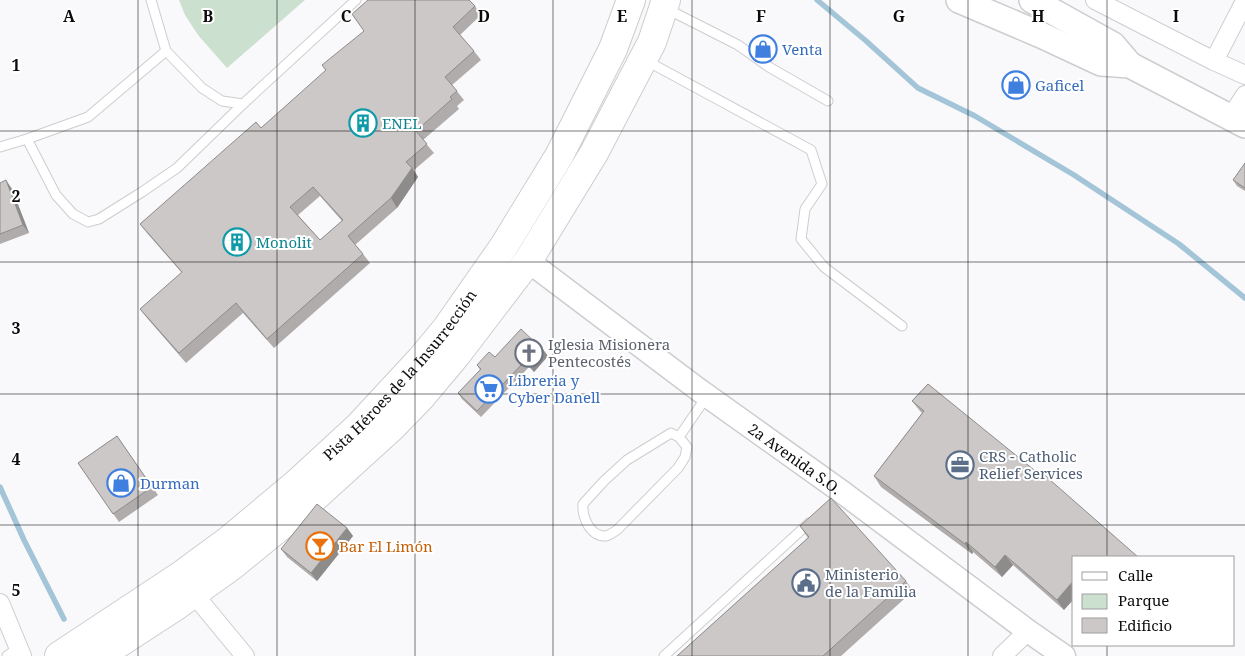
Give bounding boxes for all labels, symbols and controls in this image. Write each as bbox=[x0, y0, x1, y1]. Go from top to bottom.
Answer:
text: A bbox=[63, 5, 76, 27]
text: B bbox=[203, 5, 214, 27]
text: C bbox=[341, 5, 352, 27]
text: D bbox=[478, 5, 490, 27]
text: E bbox=[617, 5, 627, 27]
text: F bbox=[756, 5, 766, 27]
text: G bbox=[893, 5, 905, 27]
text: H bbox=[1031, 5, 1045, 27]
text: I bbox=[1173, 5, 1179, 27]
shop icon: Venta bbox=[748, 34, 778, 64]
place label: Venta bbox=[782, 39, 823, 59]
text: 1 bbox=[11, 54, 21, 76]
shop icon: Gaficel bbox=[1001, 70, 1031, 100]
place label: Gaficel bbox=[1035, 75, 1085, 95]
building icon: ENEL bbox=[348, 108, 378, 138]
place label: ENEL bbox=[382, 113, 421, 133]
text: 2 bbox=[11, 185, 21, 207]
building icon: Monolit bbox=[222, 227, 252, 257]
place label: Monolit bbox=[256, 232, 312, 252]
street label: Pista Héroes de la Insurrección bbox=[318, 285, 481, 465]
text: 3 bbox=[11, 317, 21, 339]
place label: Iglesia Misionera Pentecostés bbox=[548, 334, 670, 371]
church icon: Iglesia Misionera Pentecostés bbox=[514, 338, 544, 368]
place label: Libreria y Cyber Danell bbox=[508, 370, 601, 407]
supermarket icon: Libreria y Cyber Danell bbox=[474, 374, 504, 404]
street label: 2a Avenida S.O. bbox=[745, 418, 845, 498]
place label: CRS - Catholic Relief Services bbox=[979, 446, 1083, 483]
text: 4 bbox=[11, 448, 21, 470]
office icon: CRS - Catholic Relief Services bbox=[945, 450, 975, 480]
shop icon: Durman bbox=[106, 468, 136, 498]
place label: Durman bbox=[140, 473, 200, 493]
bar icon: Bar El Limón bbox=[305, 531, 335, 561]
place label: Bar El Limón bbox=[339, 536, 433, 556]
legend bbox=[1072, 556, 1235, 646]
place label: Ministerio de la Familia bbox=[825, 564, 917, 601]
text: Calle bbox=[1118, 565, 1153, 585]
public building icon: Ministerio de la Familia bbox=[791, 568, 821, 598]
text: 5 bbox=[11, 579, 21, 601]
text: Parque bbox=[1118, 590, 1169, 610]
text: Edificio bbox=[1118, 615, 1172, 635]

